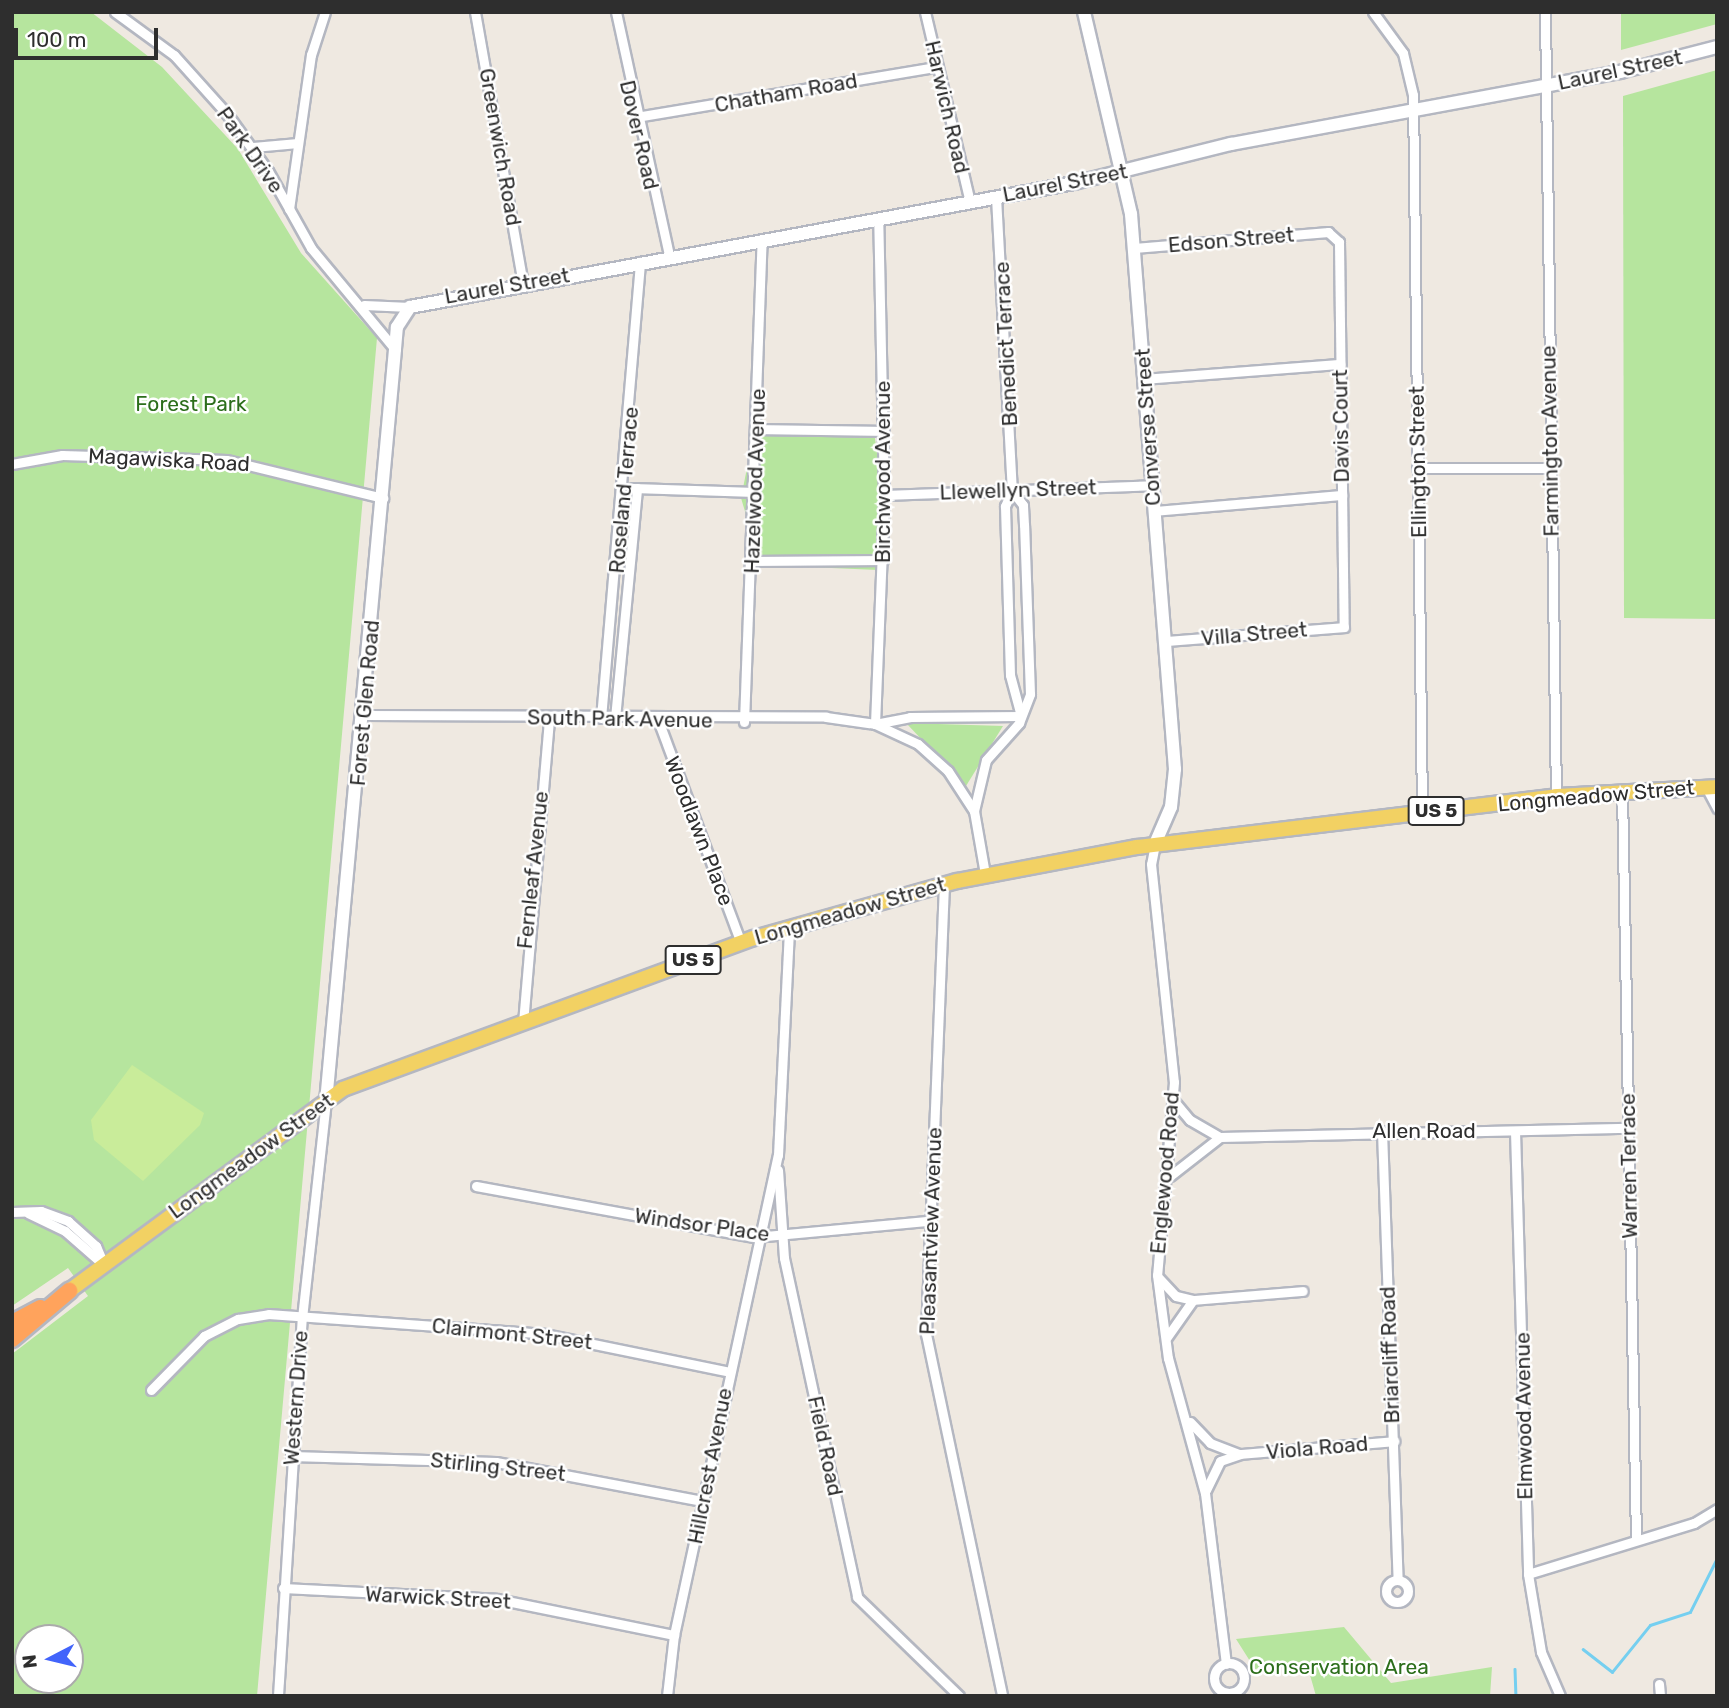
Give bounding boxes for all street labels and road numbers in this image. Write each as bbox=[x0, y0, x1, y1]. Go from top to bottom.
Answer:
street label: Harwich Road bbox=[919, 38, 975, 176]
street label: Laurel Street bbox=[1555, 45, 1685, 95]
street label: Greenwich Road bbox=[474, 66, 526, 228]
street label: Chatham Road bbox=[713, 68, 859, 118]
street label: Dover Road bbox=[614, 78, 664, 192]
street label: Park Drive bbox=[211, 102, 289, 198]
street label: Laurel Street bbox=[1000, 159, 1130, 207]
street label: Edson Street bbox=[1167, 222, 1295, 258]
street label: Benedict Terrace bbox=[989, 261, 1023, 427]
street label: Laurel Street bbox=[442, 263, 572, 309]
street label: Farmington Avenue bbox=[1536, 345, 1564, 537]
street label: Converse Street bbox=[1130, 347, 1166, 507]
street label: Davis Court bbox=[1327, 369, 1355, 483]
street label: Birchwood Avenue bbox=[870, 381, 896, 563]
street label: Ellington Street bbox=[1404, 386, 1432, 538]
street label: Hazelwood Avenue bbox=[739, 388, 771, 574]
street label: Roseland Terrace bbox=[604, 405, 644, 575]
street label: Magawiska Road bbox=[87, 443, 251, 477]
street label: Llewellyn Street bbox=[939, 475, 1097, 505]
street label: Villa Street bbox=[1200, 617, 1308, 651]
street label: Forest Glen Road bbox=[345, 619, 385, 787]
street label: South Park Avenue bbox=[527, 705, 713, 733]
street label: Woodlawn Place bbox=[659, 753, 739, 909]
street label: Longmeadow Street bbox=[1496, 775, 1696, 817]
street label: Fernleaf Avenue bbox=[512, 789, 554, 951]
road number: US 5 bbox=[1406, 796, 1466, 826]
street label: Longmeadow Street bbox=[751, 872, 949, 950]
road number: US 5 bbox=[663, 944, 723, 976]
street label: Longmeadow Street bbox=[164, 1088, 338, 1224]
street label: Englewood Road bbox=[1145, 1091, 1185, 1255]
street label: Warren Terrace bbox=[1615, 1093, 1643, 1239]
street label: Allen Road bbox=[1372, 1118, 1476, 1144]
street label: Pleasantview Avenue bbox=[915, 1126, 947, 1336]
street label: Windsor Place bbox=[633, 1203, 771, 1247]
street label: Briarcliff Road bbox=[1375, 1286, 1405, 1424]
street label: Clairmont Street bbox=[431, 1313, 593, 1355]
street label: Western Drive bbox=[279, 1330, 313, 1466]
street label: Elmwood Avenue bbox=[1510, 1332, 1538, 1500]
street label: Hillcrest Avenue bbox=[682, 1386, 738, 1546]
street label: Field Road bbox=[802, 1394, 848, 1498]
street label: Viola Road bbox=[1265, 1431, 1369, 1465]
street label: Stirling Street bbox=[429, 1447, 567, 1487]
street label: Warwick Street bbox=[364, 1582, 512, 1614]

